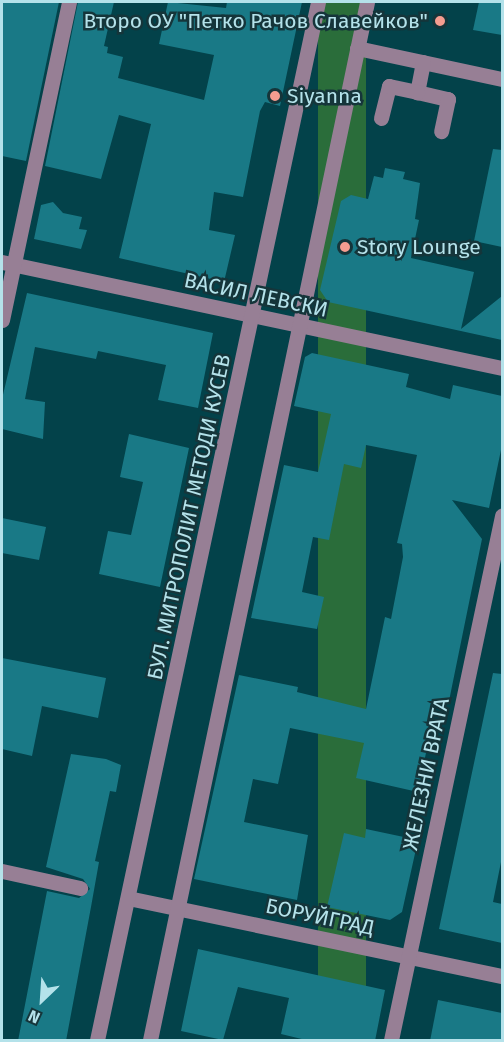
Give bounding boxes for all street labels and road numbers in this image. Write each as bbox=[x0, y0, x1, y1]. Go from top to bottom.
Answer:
street label: ВАСИЛ ЛЕВСКИ bbox=[182, 267, 330, 323]
street label: БУЛ. МИТРОПОЛИТ МЕТОДИ КУСЕВ bbox=[142, 352, 236, 682]
street label: ЖЕЛЕЗНИ ВРАТА bbox=[398, 696, 454, 852]
street label: БОРУЙГРАД bbox=[263, 893, 377, 941]

